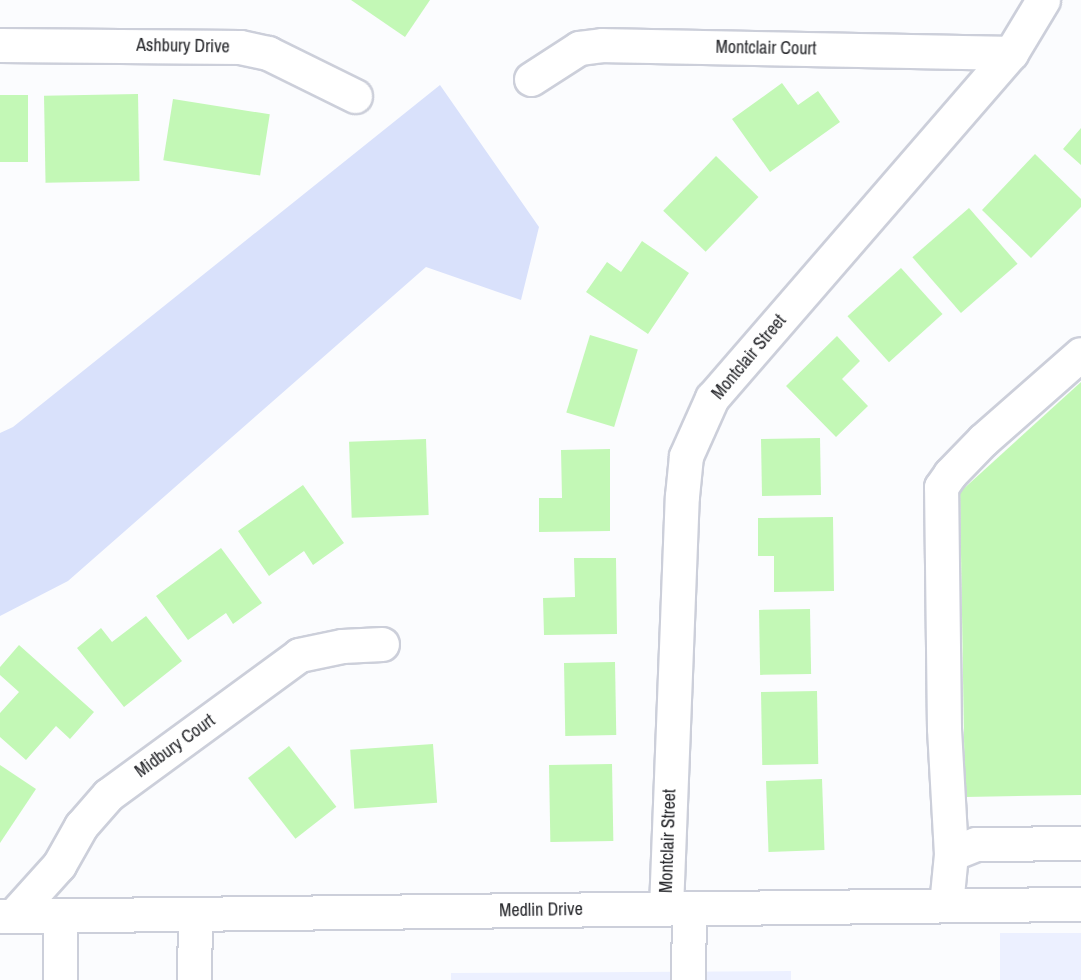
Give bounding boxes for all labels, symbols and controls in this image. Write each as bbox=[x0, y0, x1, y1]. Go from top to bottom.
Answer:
street label: Ashbury Drive bbox=[136, 34, 230, 58]
street label: Montclair Court bbox=[715, 36, 817, 60]
street label: Montclair Street bbox=[707, 310, 791, 404]
street label: Midbury Court bbox=[131, 710, 219, 782]
street label: Montclair Street bbox=[655, 789, 681, 893]
street label: Medlin Drive bbox=[499, 898, 583, 922]

